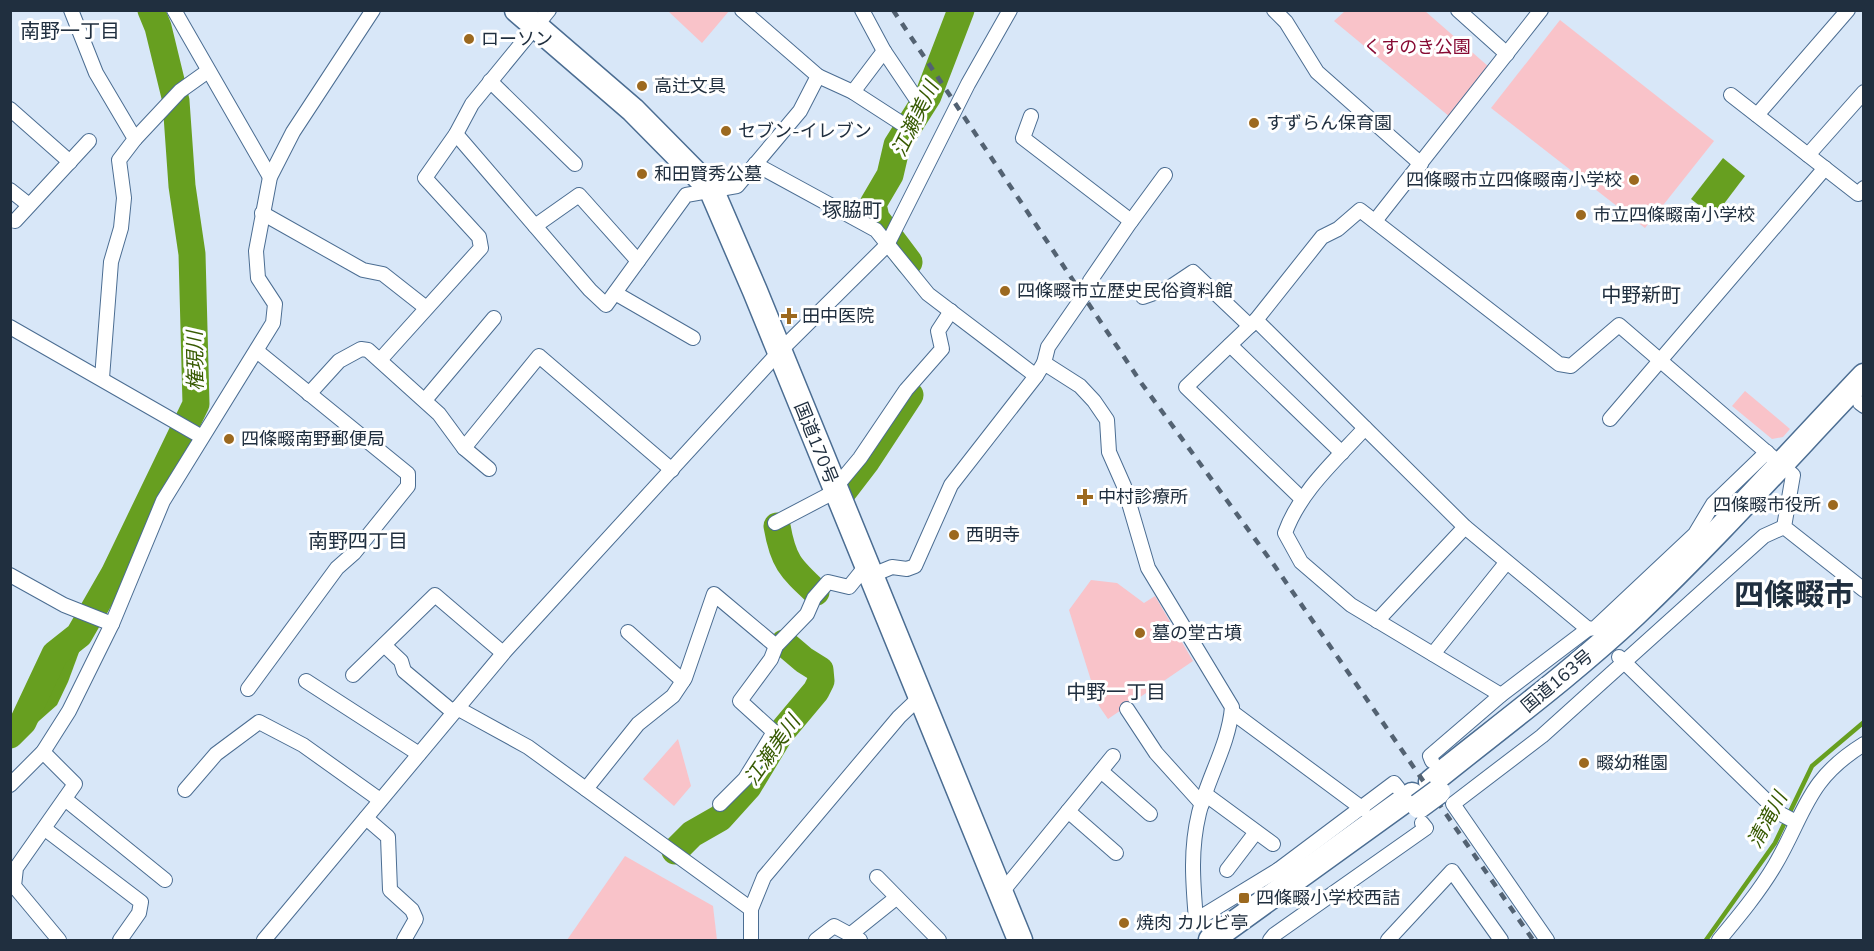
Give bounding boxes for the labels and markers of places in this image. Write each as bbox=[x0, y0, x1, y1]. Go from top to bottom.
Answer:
place label: ローソン bbox=[481, 27, 553, 50]
marker: ローソン bbox=[462, 32, 476, 46]
place label: 高辻文具 bbox=[654, 74, 726, 97]
marker: 高辻文具 bbox=[635, 79, 649, 93]
place label: すずらん保育園 bbox=[1266, 111, 1392, 134]
marker: すずらん保育園 bbox=[1247, 116, 1261, 130]
place label: セブン-イレブン bbox=[738, 119, 872, 142]
marker: セブン-イレブン bbox=[719, 124, 733, 138]
place label: 和田賢秀公墓 bbox=[654, 162, 762, 185]
marker: 和田賢秀公墓 bbox=[635, 167, 649, 181]
place label: 四條畷市立四條畷南小学校 bbox=[1406, 168, 1622, 191]
marker: 四條畷市立四條畷南小学校 bbox=[1627, 173, 1641, 187]
place label: 市立四條畷南小学校 bbox=[1593, 203, 1755, 226]
marker: 市立四條畷南小学校 bbox=[1574, 208, 1588, 222]
place label: 四條畷市立歴史民俗資料館 bbox=[1017, 279, 1233, 302]
marker: 四條畷市立歴史民俗資料館 bbox=[998, 284, 1012, 298]
place label: 田中医院 bbox=[802, 304, 874, 327]
marker: 田中医院 bbox=[780, 307, 798, 325]
place label: 四條畷南野郵便局 bbox=[241, 427, 385, 450]
marker: 四條畷南野郵便局 bbox=[222, 432, 236, 446]
place label: 中村診療所 bbox=[1098, 485, 1188, 508]
marker: 中村診療所 bbox=[1076, 488, 1094, 506]
place label: 四條畷市役所 bbox=[1713, 493, 1821, 516]
marker: 四條畷市役所 bbox=[1826, 498, 1840, 512]
place label: 西明寺 bbox=[966, 523, 1020, 546]
marker: 西明寺 bbox=[947, 528, 961, 542]
place label: 墓の堂古墳 bbox=[1152, 621, 1242, 644]
marker: 墓の堂古墳 bbox=[1133, 626, 1147, 640]
place label: 畷幼稚園 bbox=[1596, 751, 1668, 774]
marker: 畷幼稚園 bbox=[1577, 756, 1591, 770]
place label: 四條畷小学校西詰 bbox=[1256, 886, 1400, 909]
marker: 四條畷小学校西詰 bbox=[1237, 891, 1251, 905]
place label: 焼肉 カルビ亭 bbox=[1136, 911, 1249, 934]
marker: 焼肉 カルビ亭 bbox=[1117, 916, 1131, 930]

